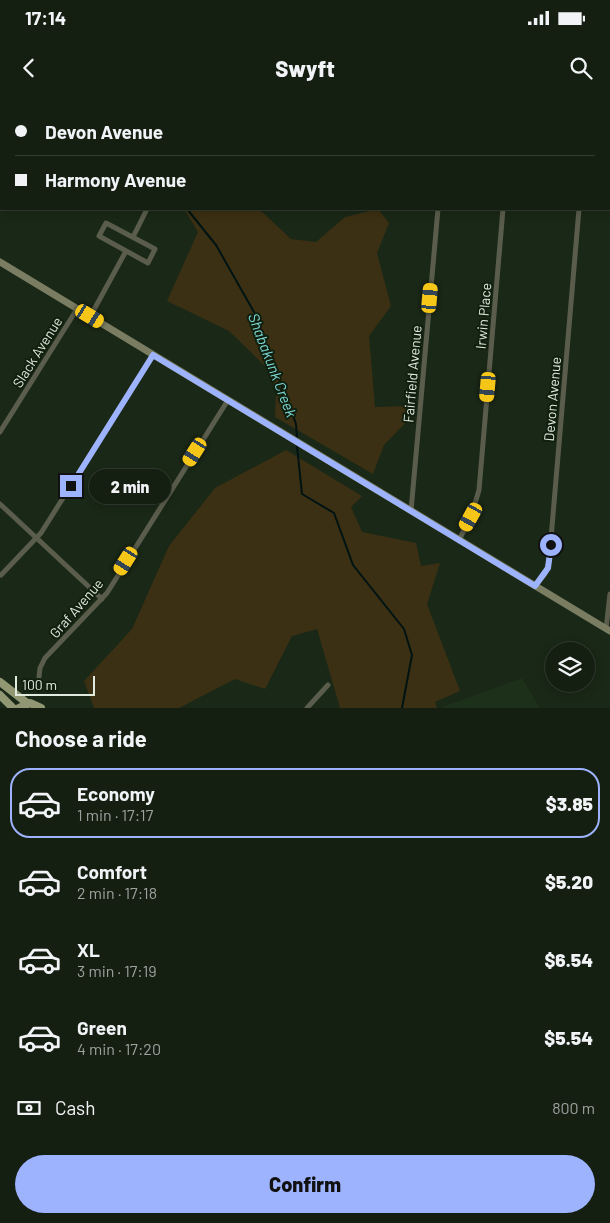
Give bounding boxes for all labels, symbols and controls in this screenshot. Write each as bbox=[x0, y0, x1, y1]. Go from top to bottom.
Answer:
text: 17:14 bbox=[25, 6, 66, 29]
icon: back bbox=[15, 54, 43, 82]
icon: search bbox=[567, 54, 595, 82]
text: Swyft bbox=[275, 55, 335, 81]
text: Devon Avenue bbox=[45, 120, 163, 143]
text: Harmony Avenue bbox=[45, 168, 186, 191]
car bbox=[421, 282, 438, 314]
street label: Irwin Place bbox=[472, 282, 494, 350]
car bbox=[73, 302, 106, 330]
water label: Shabakunk Creek bbox=[245, 310, 301, 420]
street label: Slack Avenue bbox=[9, 314, 65, 390]
street label: Fairfield Avenue bbox=[399, 325, 425, 423]
street label: Devon Avenue bbox=[540, 356, 564, 442]
car bbox=[479, 371, 496, 403]
car bbox=[180, 435, 209, 469]
callout: 2 min bbox=[88, 468, 171, 504]
route end bbox=[60, 475, 82, 497]
text: 2 min bbox=[111, 477, 149, 496]
car bbox=[457, 500, 484, 534]
route start bbox=[540, 534, 562, 556]
car bbox=[111, 544, 140, 578]
street label: Graf Avenue bbox=[46, 575, 106, 641]
map controls bbox=[545, 642, 595, 692]
button: layers bbox=[545, 642, 595, 692]
scale bar bbox=[15, 673, 95, 696]
text: 100 m bbox=[22, 676, 57, 693]
text: Choose a ride bbox=[15, 725, 147, 751]
icon: car bbox=[17, 781, 62, 826]
text: Economy bbox=[77, 782, 155, 805]
text: $3.85 bbox=[546, 792, 593, 815]
text: 1 min · 17:17 bbox=[77, 805, 153, 824]
icon: car bbox=[17, 859, 62, 904]
text: Comfort bbox=[77, 860, 147, 883]
text: $5.20 bbox=[545, 870, 593, 893]
text: 2 min · 17:18 bbox=[77, 883, 157, 902]
icon: car bbox=[17, 937, 62, 982]
text: XL bbox=[77, 938, 100, 961]
text: $6.54 bbox=[544, 948, 593, 971]
text: 3 min · 17:19 bbox=[77, 961, 157, 980]
icon: car bbox=[17, 1015, 62, 1060]
text: Green bbox=[77, 1016, 127, 1039]
text: $5.54 bbox=[544, 1026, 593, 1049]
text: 4 min · 17:20 bbox=[77, 1039, 161, 1058]
icon: cash bbox=[15, 1094, 43, 1122]
text: Cash bbox=[55, 1096, 96, 1119]
text: 800 m bbox=[552, 1098, 595, 1117]
button: Confirm bbox=[15, 1155, 595, 1213]

